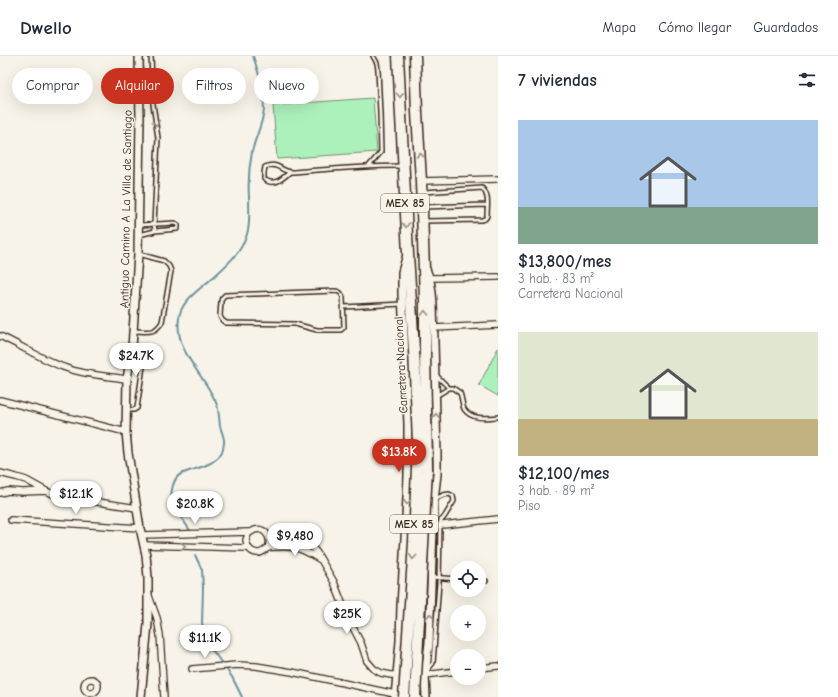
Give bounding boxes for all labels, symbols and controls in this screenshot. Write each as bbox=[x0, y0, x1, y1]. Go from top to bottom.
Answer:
text: Dwello bbox=[20, 17, 72, 39]
text: Mapa bbox=[603, 19, 636, 36]
text: Cómo llegar bbox=[658, 19, 731, 36]
text: Guardados bbox=[753, 19, 818, 36]
chip: Comprar bbox=[12, 68, 93, 104]
chip: Alquilar bbox=[101, 68, 174, 104]
chip: Filtros bbox=[182, 68, 246, 104]
chip: Nuevo bbox=[254, 68, 319, 104]
icon: filters bbox=[796, 69, 818, 91]
text: 7 viviendas bbox=[518, 71, 597, 90]
one-way arrow bbox=[396, 92, 405, 98]
street label: Antiguo Camino A La Villa de Santiago bbox=[117, 110, 135, 308]
one-way arrow bbox=[151, 120, 160, 126]
icon: home bbox=[632, 146, 704, 218]
one-way arrow bbox=[415, 152, 424, 158]
road number: MEX 85 bbox=[381, 194, 429, 212]
one-way arrow bbox=[402, 222, 411, 228]
text: $13,800/mes bbox=[518, 252, 611, 271]
text: 3 hab. · 83 m² bbox=[518, 271, 594, 286]
text: Carretera Nacional bbox=[518, 286, 623, 301]
one-way arrow bbox=[421, 310, 429, 316]
street label: Carretera Nacional bbox=[391, 316, 411, 414]
pin: $24.7K bbox=[103, 343, 169, 377]
text: $24.7K bbox=[118, 348, 154, 363]
icon: home bbox=[632, 358, 704, 430]
one-way arrow bbox=[432, 413, 440, 419]
pin: $13.8K bbox=[366, 439, 432, 473]
text: $13.8K bbox=[381, 444, 417, 459]
text: $12,100/mes bbox=[518, 464, 609, 483]
pin: $12.1K bbox=[43, 481, 109, 515]
text: 3 hab. · 89 m² bbox=[518, 483, 594, 498]
text: $12.1K bbox=[59, 486, 93, 501]
pin: $20.8K bbox=[162, 491, 228, 525]
text: $20.8K bbox=[176, 496, 214, 511]
text: Piso bbox=[518, 498, 540, 513]
one-way arrow bbox=[403, 499, 411, 505]
road number: MEX 85 bbox=[390, 515, 438, 533]
pin: $9,480 bbox=[262, 523, 328, 557]
text: $9,480 bbox=[276, 528, 314, 543]
one-way arrow bbox=[180, 542, 186, 550]
one-way arrow bbox=[408, 554, 417, 560]
map controls bbox=[450, 561, 486, 685]
button: locate bbox=[450, 561, 486, 597]
pin: $25K bbox=[323, 601, 371, 635]
button: + bbox=[450, 605, 486, 641]
text: $25K bbox=[333, 606, 361, 621]
one-way arrow bbox=[426, 613, 434, 619]
pin: $11.1K bbox=[172, 625, 238, 659]
text: $11.1K bbox=[189, 630, 221, 645]
button: − bbox=[450, 649, 486, 685]

